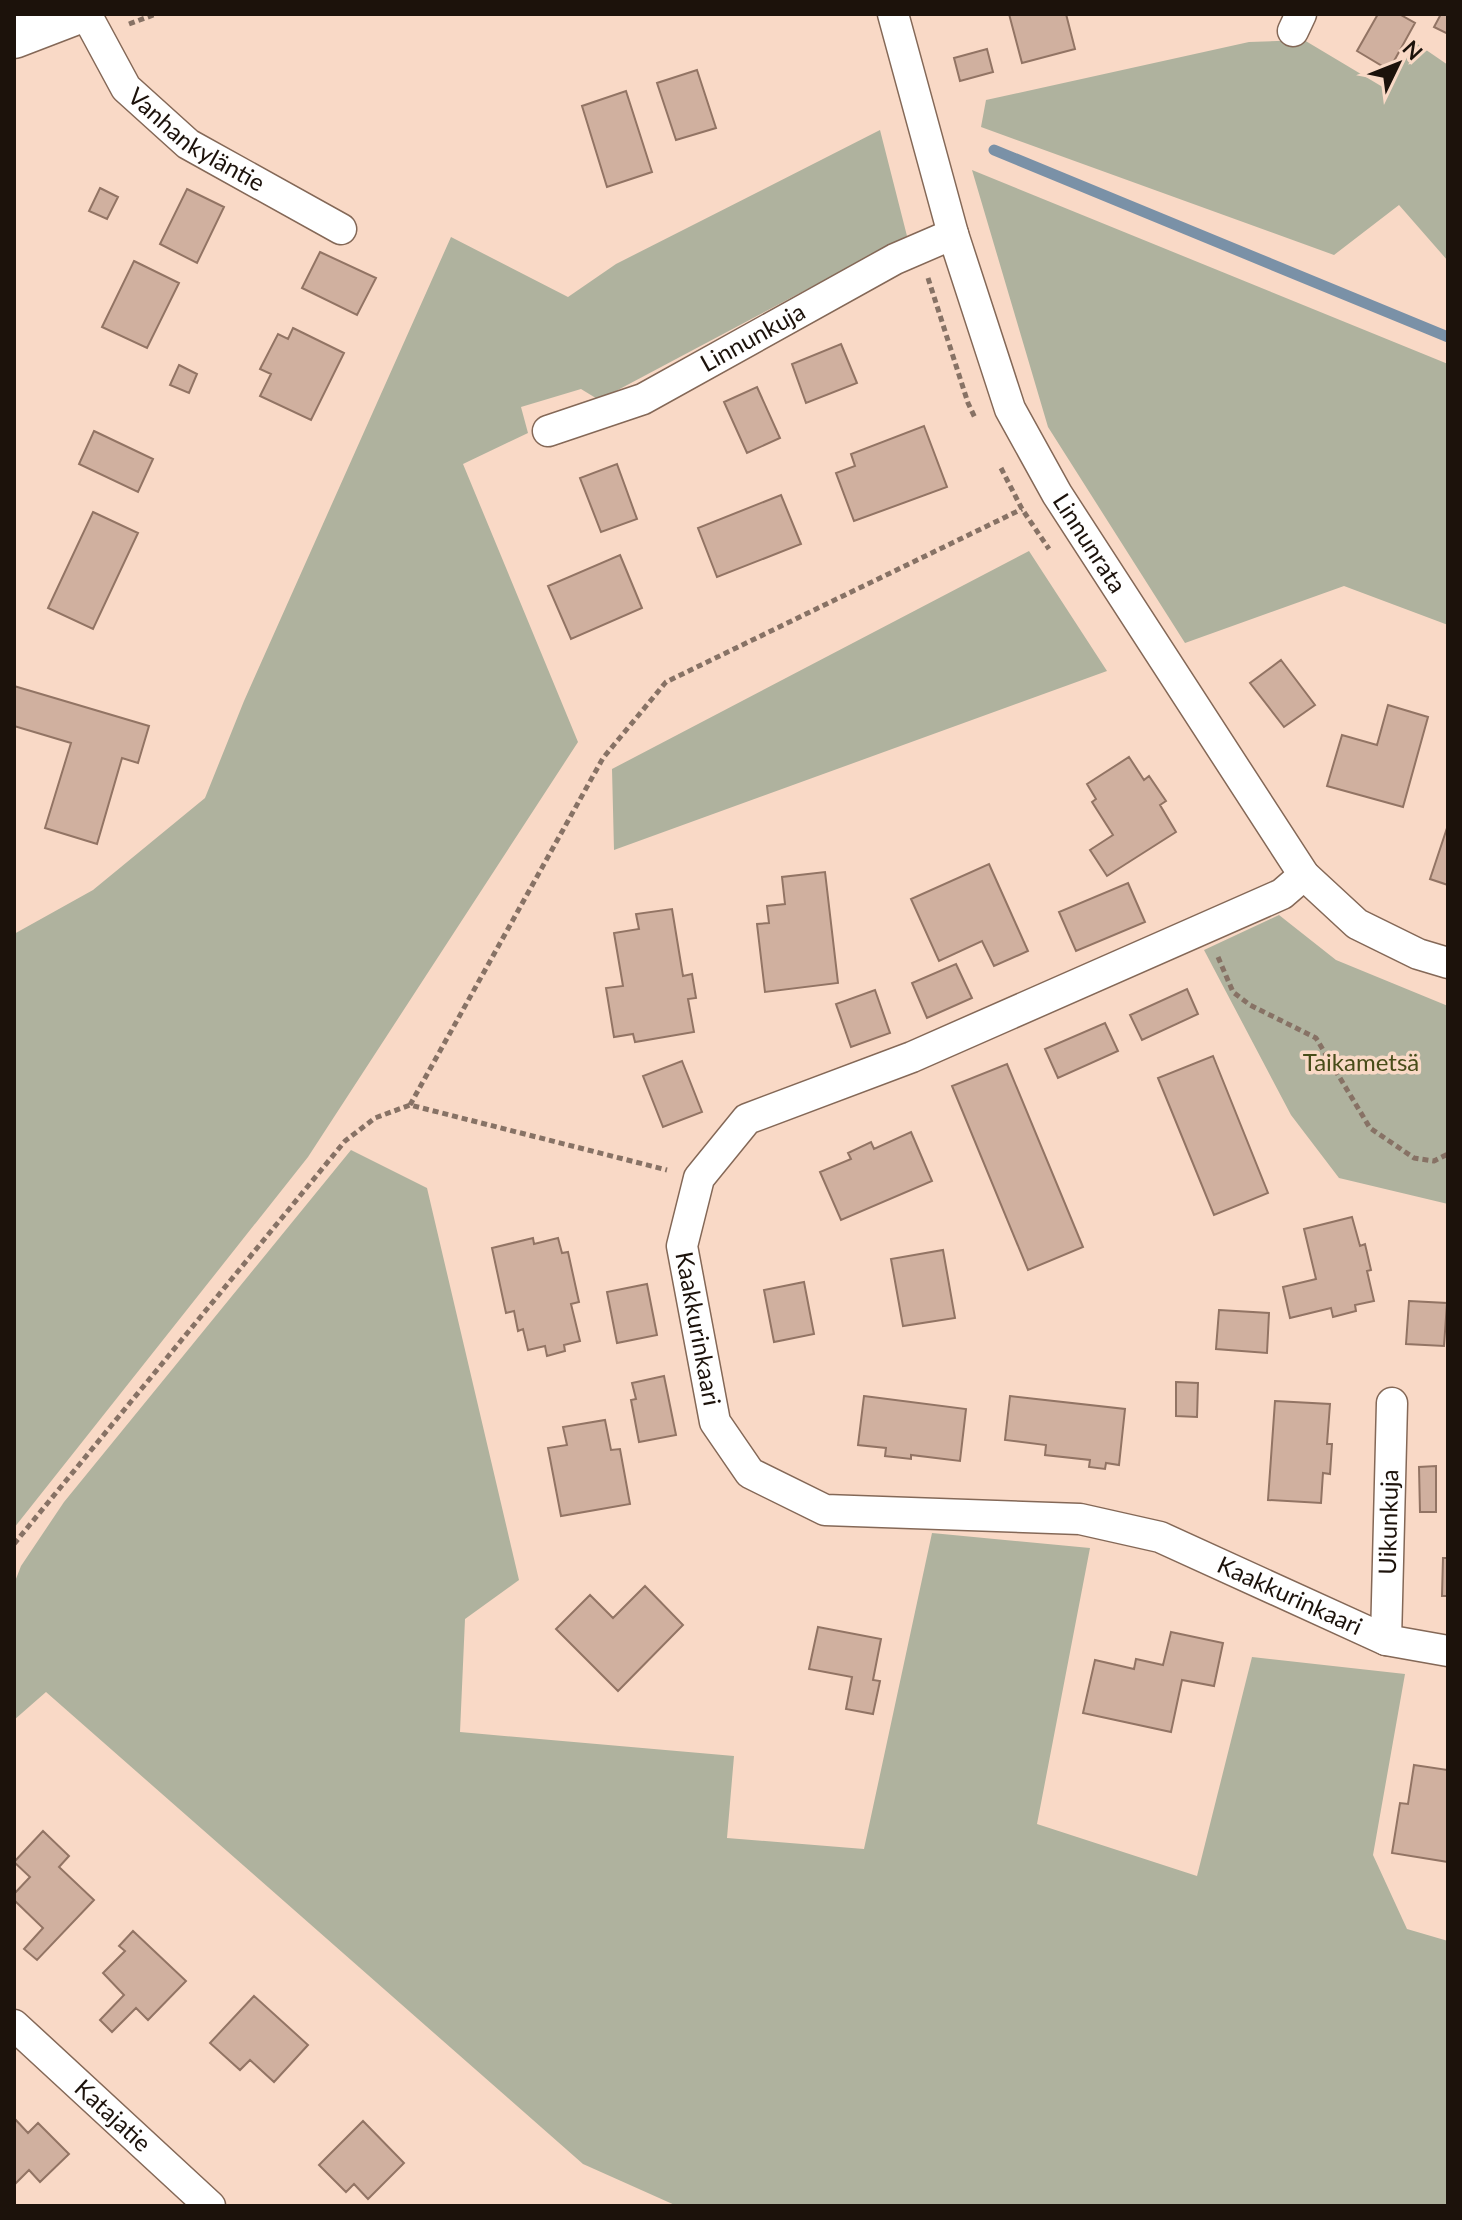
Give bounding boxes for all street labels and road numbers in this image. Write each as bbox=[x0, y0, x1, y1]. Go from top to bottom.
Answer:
street label: Vanhankyläntie bbox=[123, 81, 270, 197]
street label: Linnunkuja bbox=[695, 296, 810, 377]
street label: Linnunrata bbox=[1047, 487, 1133, 598]
street label: Kaakkurinkaari bbox=[670, 1249, 728, 1408]
street label: Uikunkuja bbox=[1372, 1469, 1403, 1575]
street label: Kaakkurinkaari bbox=[1213, 1549, 1367, 1640]
street label: Katajatie bbox=[69, 2073, 158, 2157]

